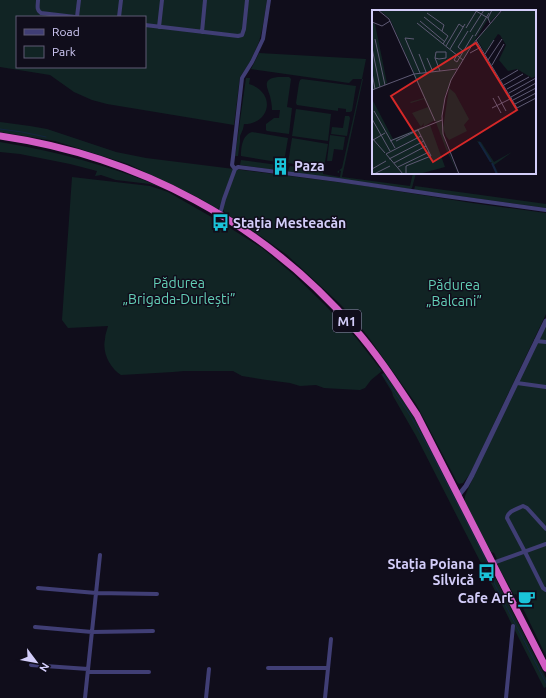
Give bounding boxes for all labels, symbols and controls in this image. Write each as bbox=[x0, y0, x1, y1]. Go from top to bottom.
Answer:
inset map bbox=[372, 10, 536, 174]
legend bbox=[16, 16, 146, 68]
text: Road bbox=[52, 25, 80, 38]
text: Park bbox=[52, 45, 76, 58]
building icon: Paza bbox=[271, 156, 291, 176]
place label: Paza bbox=[294, 158, 325, 174]
bus stop icon: Stația Mesteacăn bbox=[210, 213, 230, 233]
place label: Stația Mesteacăn bbox=[233, 215, 346, 231]
park label: Pădurea „Brigada-Durlești” bbox=[123, 275, 235, 307]
park label: Pădurea „Balcani” bbox=[426, 277, 482, 309]
road number: M1 bbox=[333, 310, 361, 332]
place label: Stația Poiana Silvică bbox=[387, 556, 474, 588]
bus stop icon: Stația Poiana Silvică bbox=[477, 562, 497, 582]
cafe icon: Cafe Art bbox=[516, 588, 536, 608]
place label: Cafe Art bbox=[458, 590, 513, 606]
north arrow bbox=[16, 642, 56, 682]
text: N bbox=[37, 661, 52, 674]

